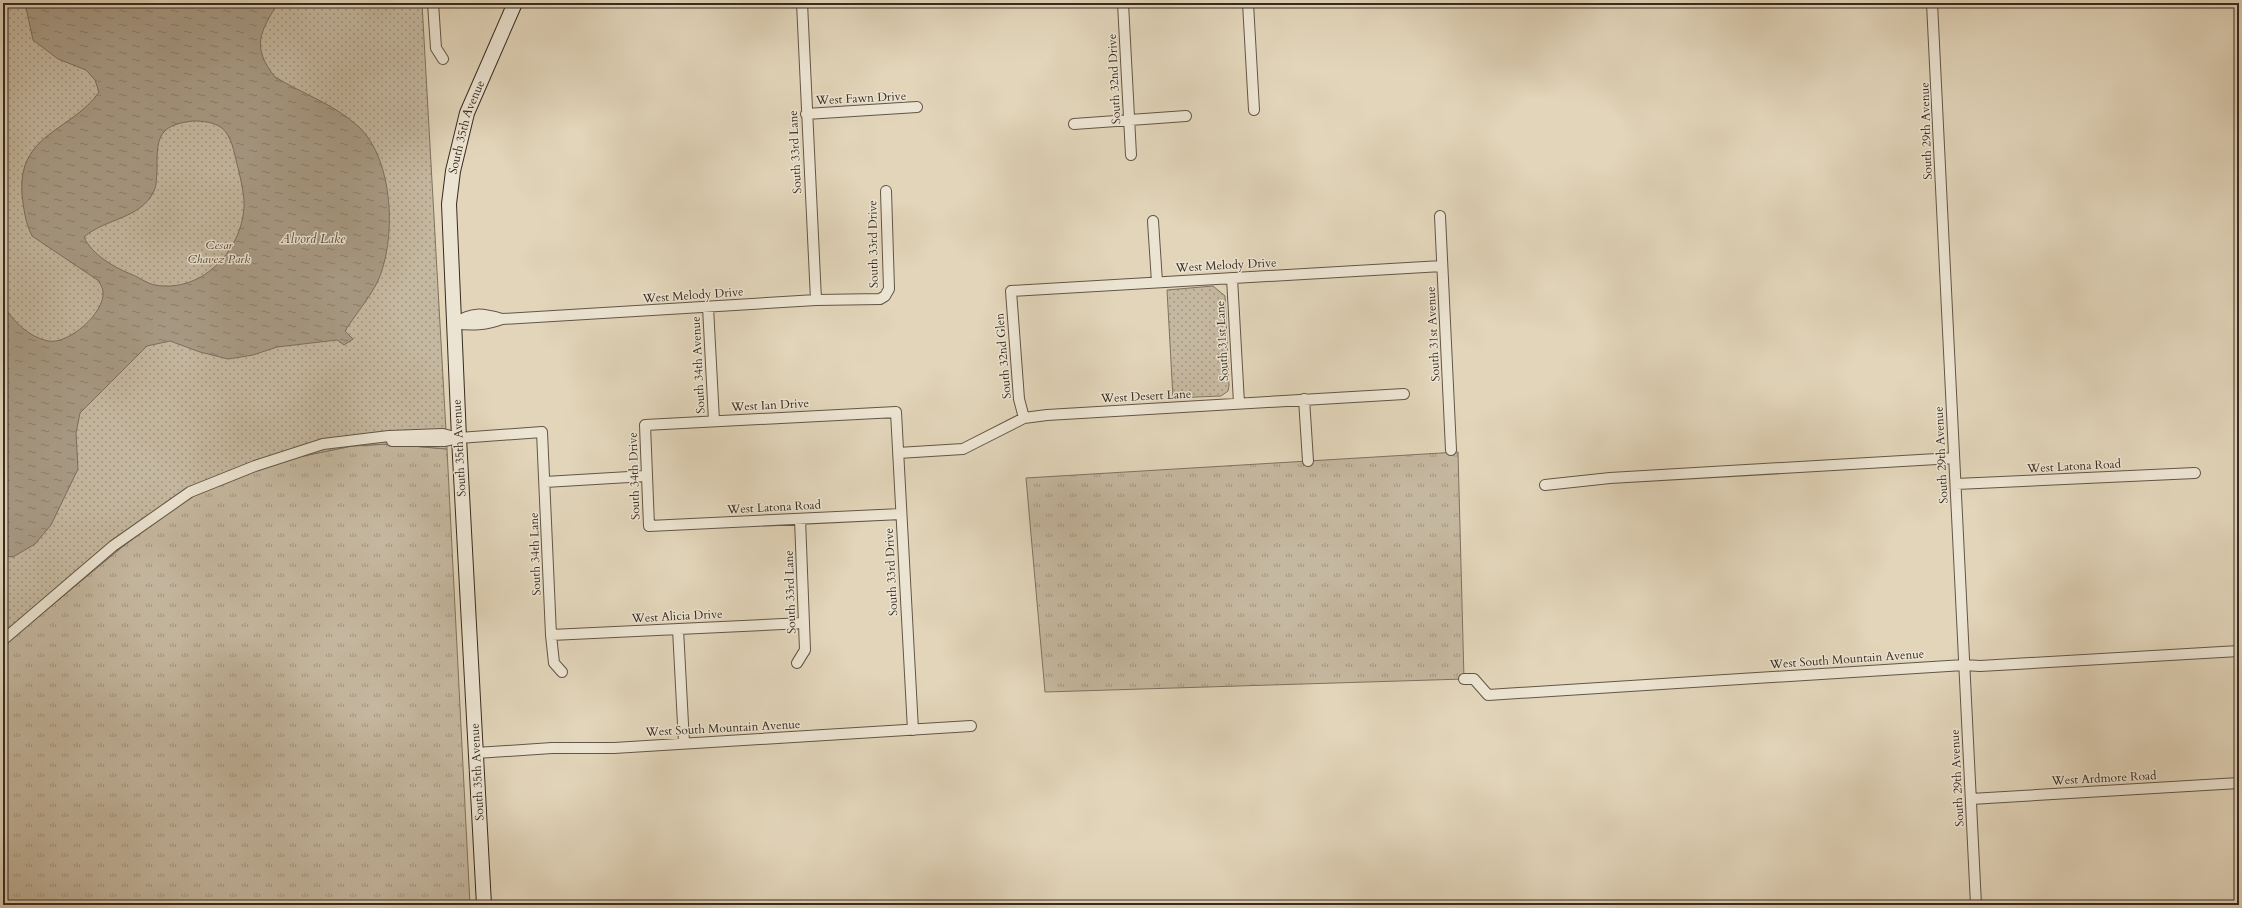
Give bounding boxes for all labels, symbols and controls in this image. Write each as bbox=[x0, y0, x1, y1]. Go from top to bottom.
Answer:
street label: South 32nd Drive bbox=[1104, 33, 1124, 125]
street label: South 35th Avenue bbox=[445, 78, 488, 176]
street label: South 29th Avenue bbox=[1916, 82, 1936, 180]
street label: West Fawn Drive bbox=[814, 88, 907, 108]
street label: South 33rd Lane bbox=[785, 110, 805, 194]
street label: South 33rd Drive bbox=[864, 200, 882, 288]
water label: Alvord Lake bbox=[280, 230, 346, 248]
park label: Cesar Chavez Park bbox=[188, 237, 250, 267]
street label: West Melody Drive bbox=[1174, 254, 1277, 276]
street label: West Melody Drive bbox=[641, 283, 744, 307]
street label: South 31st Avenue bbox=[1423, 286, 1443, 382]
street label: South 31st Lane bbox=[1212, 300, 1232, 382]
street label: South 32nd Glen bbox=[991, 312, 1015, 400]
street label: South 34th Avenue bbox=[687, 316, 709, 414]
street label: West Desert Lane bbox=[1099, 386, 1192, 406]
street label: West Ian Drive bbox=[730, 395, 809, 415]
street label: South 35th Avenue bbox=[448, 399, 470, 497]
street label: South 29th Avenue bbox=[1930, 406, 1952, 504]
street label: South 34th Drive bbox=[624, 432, 644, 520]
street label: West Latona Road bbox=[2026, 456, 2122, 477]
street label: West Latona Road bbox=[726, 497, 822, 518]
street label: South 34th Lane bbox=[526, 512, 544, 596]
street label: South 33rd Drive bbox=[881, 528, 901, 616]
street label: South 33rd Lane bbox=[781, 550, 799, 634]
street label: West Alicia Drive bbox=[630, 606, 723, 626]
street label: West South Mountain Avenue bbox=[1768, 646, 1925, 672]
street label: West South Mountain Avenue bbox=[644, 716, 801, 740]
street label: South 35th Avenue bbox=[466, 723, 488, 821]
street label: South 29th Avenue bbox=[1946, 729, 1968, 827]
street label: West Ardmore Road bbox=[2050, 767, 2158, 789]

